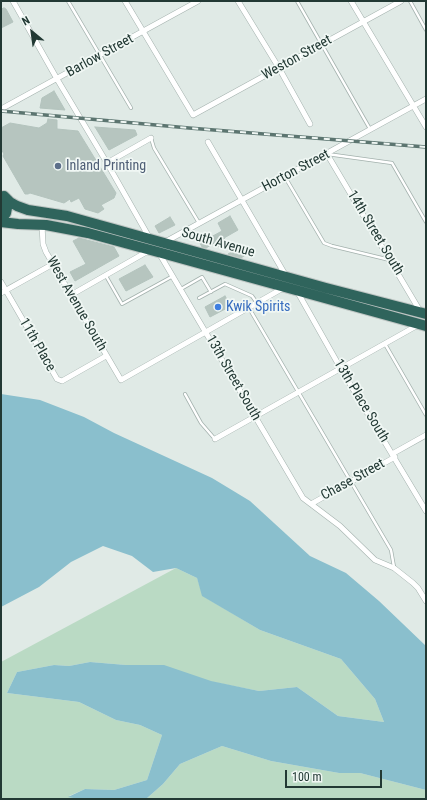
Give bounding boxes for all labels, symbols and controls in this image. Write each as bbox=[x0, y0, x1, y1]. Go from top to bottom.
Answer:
north arrow bbox=[12, 12, 52, 52]
text: N bbox=[20, 14, 32, 28]
street label: Barlow Street bbox=[64, 31, 136, 81]
street label: Weston Street bbox=[259, 32, 335, 84]
street label: Horton Street bbox=[259, 146, 333, 196]
place label: Inland Printing bbox=[66, 158, 146, 174]
marker: Inland Printing bbox=[53, 161, 63, 171]
street label: 14th Street South bbox=[343, 188, 407, 278]
street label: South Avenue bbox=[179, 225, 257, 261]
street label: West Avenue South bbox=[42, 254, 110, 354]
place label: Kwik Spirits bbox=[226, 299, 290, 315]
marker: Kwik Spirits bbox=[213, 302, 223, 312]
street label: 11th Place bbox=[15, 315, 59, 375]
street label: 13th Street South bbox=[202, 332, 264, 424]
street label: 13th Place South bbox=[330, 356, 392, 446]
street label: Chase Street bbox=[318, 456, 388, 504]
scale bar bbox=[287, 762, 384, 788]
text: 100 m bbox=[292, 770, 322, 784]

